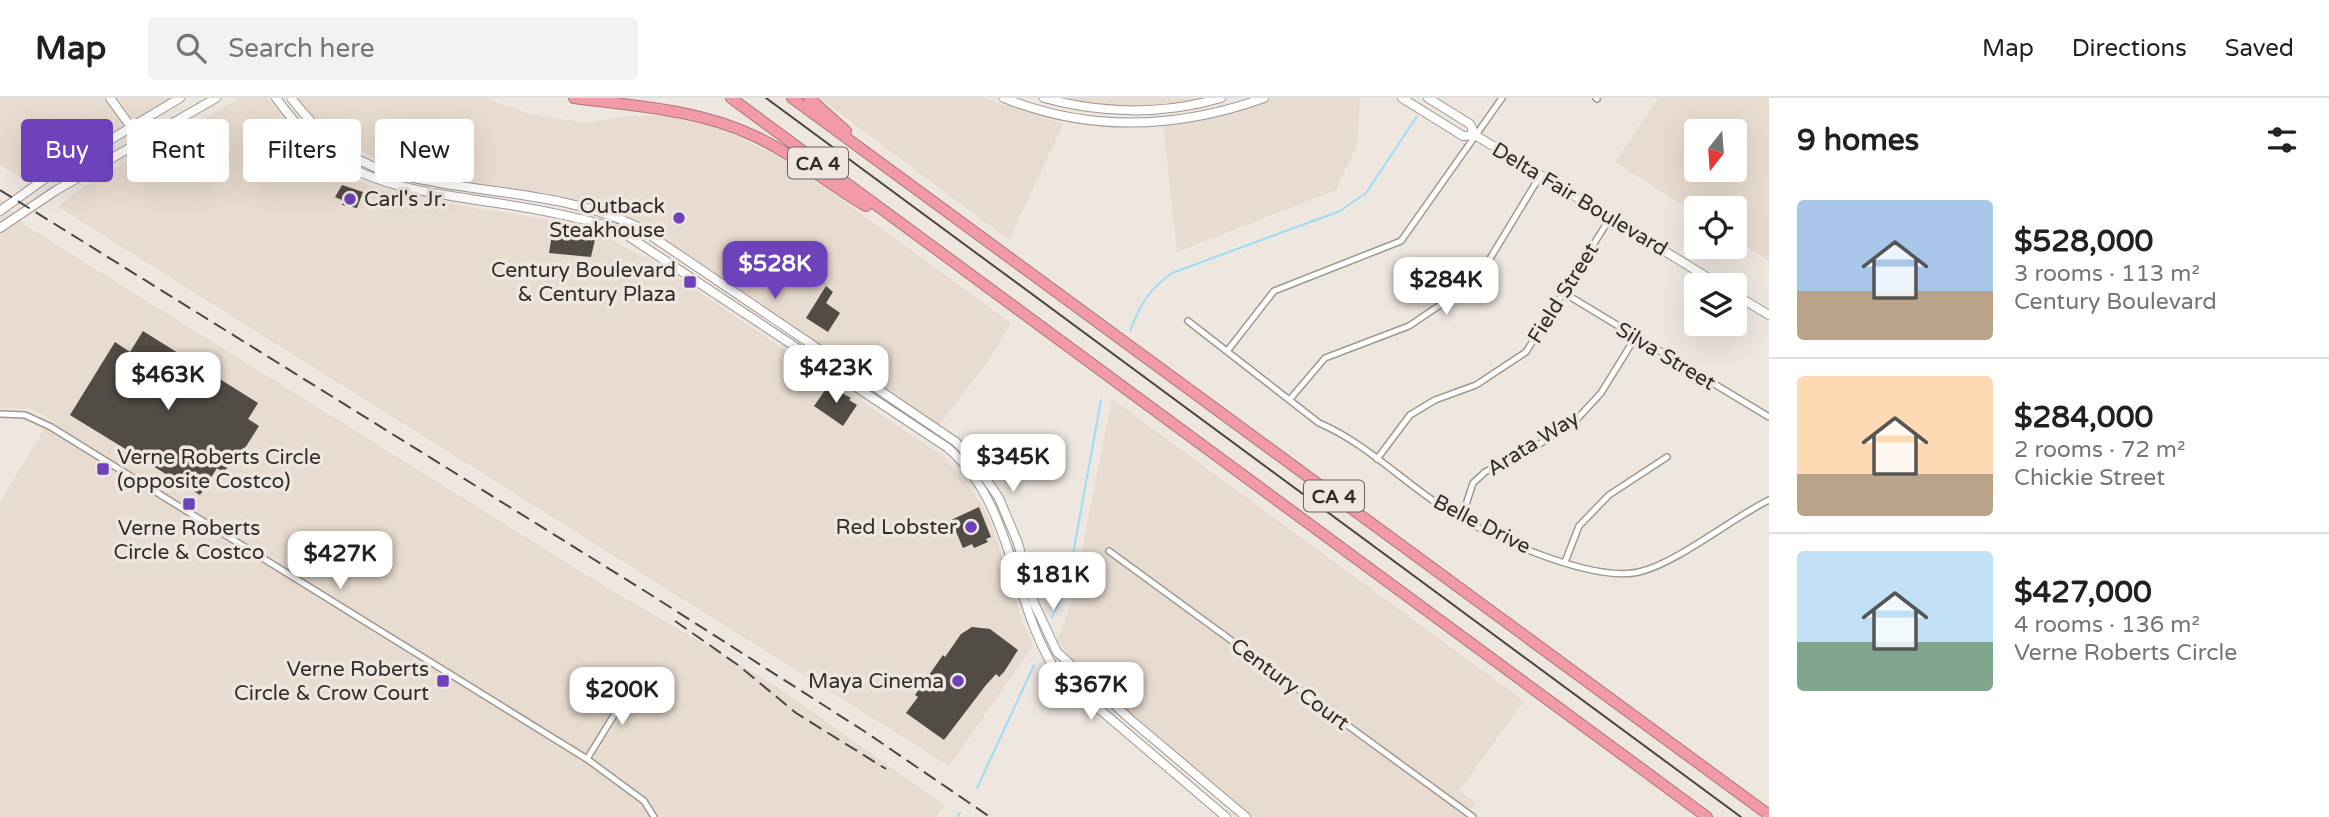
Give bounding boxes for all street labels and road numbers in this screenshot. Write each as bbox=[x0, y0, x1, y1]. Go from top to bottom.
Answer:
street label: Delta Fair Boulevard bbox=[1487, 137, 1672, 262]
road number: CA 4 bbox=[788, 148, 848, 178]
street label: Field Street bbox=[1523, 238, 1604, 348]
street label: Silva Street bbox=[1612, 317, 1720, 396]
street label: Arata Way bbox=[1483, 405, 1584, 482]
road number: CA 4 bbox=[1304, 480, 1364, 512]
street label: Belle Drive bbox=[1429, 489, 1535, 560]
street label: Century Court bbox=[1226, 633, 1354, 736]

